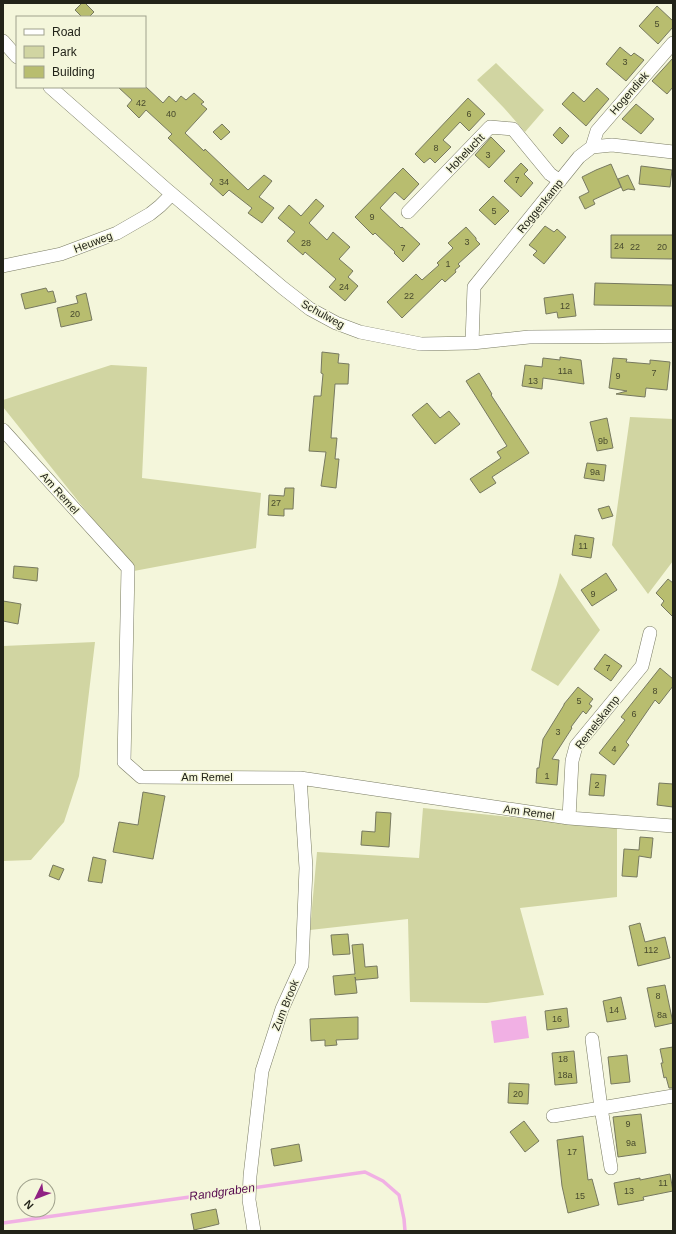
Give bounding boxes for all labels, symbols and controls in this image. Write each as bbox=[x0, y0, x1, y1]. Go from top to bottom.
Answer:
legend bbox=[16, 16, 146, 88]
house number: 5 bbox=[654, 19, 660, 29]
text: Road bbox=[52, 25, 81, 39]
text: Park bbox=[52, 45, 78, 59]
house number: 3 bbox=[622, 57, 628, 67]
text: Building bbox=[52, 65, 95, 79]
street label: Hogendiek bbox=[607, 69, 651, 117]
house number: 42 bbox=[136, 98, 146, 108]
house number: 40 bbox=[166, 109, 176, 119]
house number: 6 bbox=[466, 109, 472, 119]
street label: Hohelucht bbox=[443, 131, 487, 175]
house number: 8 bbox=[433, 143, 439, 153]
house number: 3 bbox=[485, 150, 491, 160]
house number: 7 bbox=[514, 175, 520, 185]
house number: 34 bbox=[219, 177, 229, 187]
street label: Roggenkamp bbox=[515, 177, 565, 235]
house number: 5 bbox=[491, 206, 497, 216]
house number: 9 bbox=[369, 212, 375, 222]
street label: Heuweg bbox=[72, 229, 114, 255]
house number: 3 bbox=[464, 237, 470, 247]
house number: 28 bbox=[301, 238, 311, 248]
house number: 24 bbox=[614, 241, 624, 251]
house number: 22 bbox=[630, 242, 640, 252]
house number: 20 bbox=[657, 242, 667, 252]
house number: 7 bbox=[400, 243, 406, 253]
house number: 1 bbox=[445, 259, 451, 269]
house number: 24 bbox=[339, 282, 349, 292]
house number: 22 bbox=[404, 291, 414, 301]
street label: Schulweg bbox=[299, 297, 347, 331]
house number: 12 bbox=[560, 301, 570, 311]
house number: 20 bbox=[70, 309, 80, 319]
house number: 11a bbox=[558, 366, 572, 376]
house number: 7 bbox=[651, 368, 657, 378]
house number: 9 bbox=[615, 371, 621, 381]
house number: 13 bbox=[528, 376, 538, 386]
house number: 9b bbox=[598, 436, 608, 446]
house number: 9a bbox=[590, 467, 600, 477]
street label: Am Remel bbox=[38, 470, 82, 516]
house number: 27 bbox=[271, 498, 281, 508]
house number: 11 bbox=[578, 541, 588, 551]
house number: 9 bbox=[590, 589, 596, 599]
house number: 7 bbox=[605, 663, 611, 673]
house number: 8 bbox=[652, 686, 658, 696]
street label: Remelskamp bbox=[573, 693, 621, 751]
house number: 5 bbox=[576, 696, 582, 706]
house number: 6 bbox=[631, 709, 637, 719]
house number: 3 bbox=[555, 727, 561, 737]
house number: 4 bbox=[611, 744, 617, 754]
street label: Am Remel bbox=[181, 771, 233, 783]
house number: 1 bbox=[544, 771, 550, 781]
house number: 2 bbox=[594, 780, 600, 790]
street label: Am Remel bbox=[503, 802, 555, 822]
house number: 112 bbox=[644, 945, 658, 955]
street label: Zum Brook bbox=[269, 977, 301, 1032]
house number: 8 bbox=[655, 991, 661, 1001]
house number: 14 bbox=[609, 1005, 619, 1015]
house number: 8a bbox=[657, 1010, 667, 1020]
house number: 16 bbox=[552, 1014, 562, 1024]
house number: 18 bbox=[558, 1054, 568, 1064]
house number: 18a bbox=[557, 1070, 573, 1080]
house number: 20 bbox=[513, 1089, 523, 1099]
house number: 9 bbox=[625, 1119, 631, 1129]
house number: 9a bbox=[626, 1138, 636, 1148]
house number: 17 bbox=[567, 1147, 577, 1157]
north arrow bbox=[16, 1178, 56, 1218]
house number: 11 bbox=[658, 1178, 668, 1188]
water label: Randgraben bbox=[188, 1180, 256, 1204]
house number: 13 bbox=[624, 1186, 634, 1196]
house number: 15 bbox=[575, 1191, 585, 1201]
text: N bbox=[22, 1198, 36, 1212]

